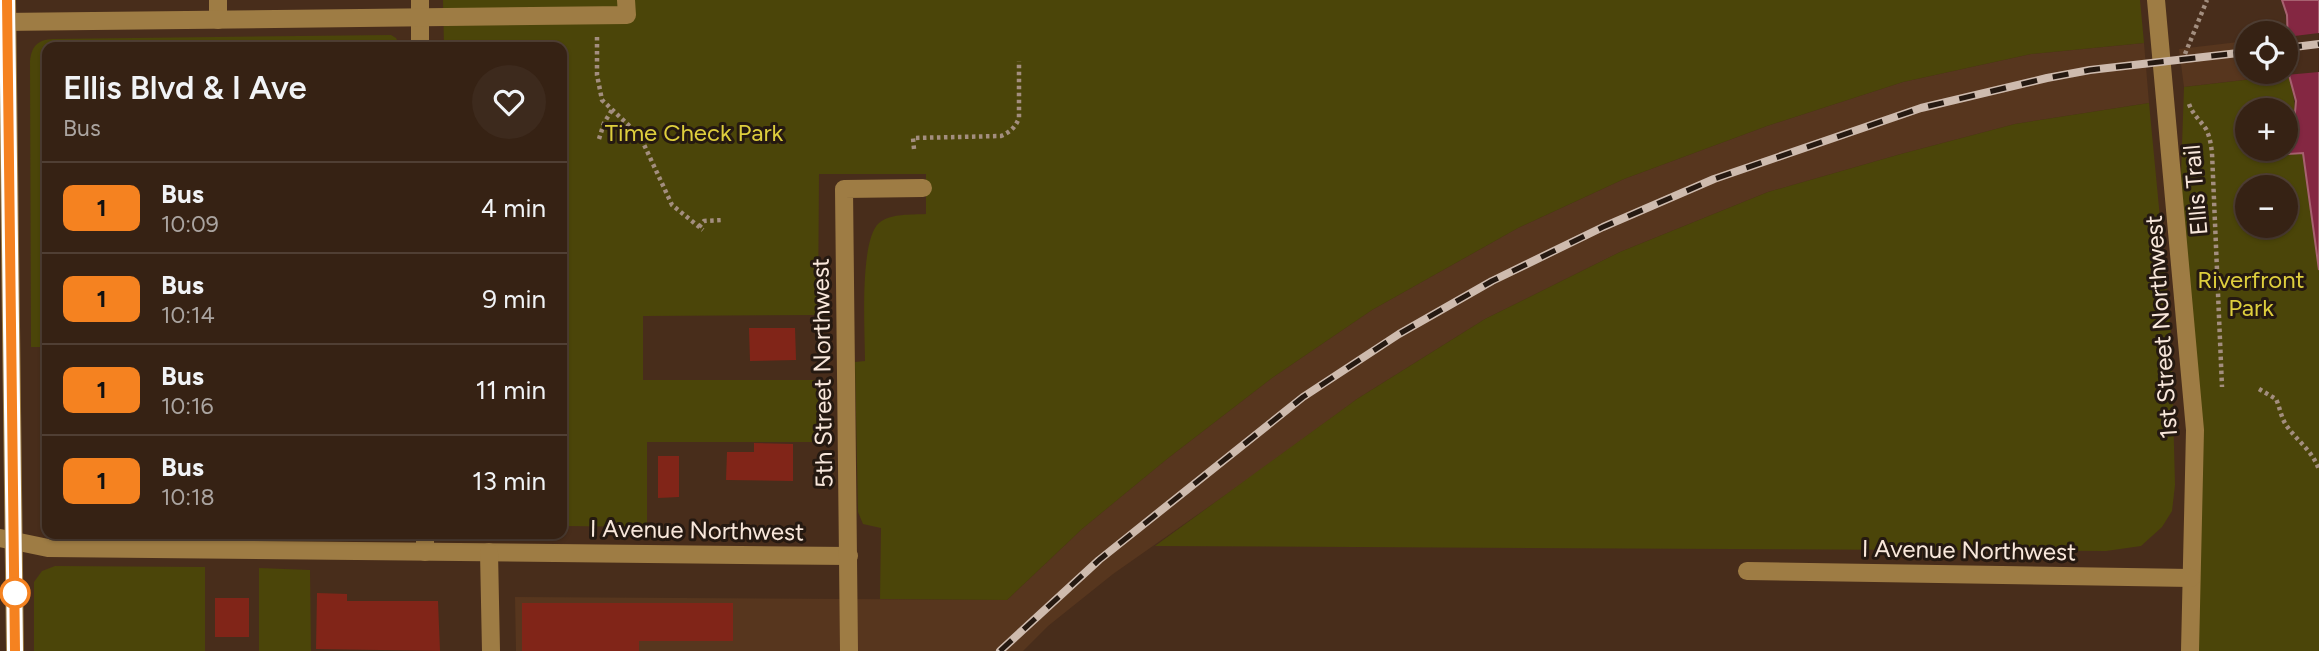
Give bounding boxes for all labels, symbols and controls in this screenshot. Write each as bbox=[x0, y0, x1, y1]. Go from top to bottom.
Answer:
map controls bbox=[2235, 21, 2298, 238]
button: locate bbox=[2235, 21, 2298, 84]
button: heart bbox=[472, 65, 546, 139]
text: Ellis Blvd & I Ave bbox=[63, 68, 307, 107]
button: + bbox=[2235, 98, 2298, 161]
text: Bus bbox=[63, 114, 101, 142]
park label: Time Check Park bbox=[605, 118, 783, 147]
street label: Ellis Trail bbox=[2177, 144, 2213, 236]
button: − bbox=[2235, 175, 2298, 238]
text: Bus bbox=[161, 178, 204, 210]
text: 4 min bbox=[481, 192, 546, 224]
text: 1 bbox=[96, 193, 107, 222]
text: 10:09 bbox=[161, 210, 219, 238]
street label: 1st Street Northwest bbox=[2139, 214, 2183, 440]
street label: 5th Street Northwest bbox=[805, 258, 839, 488]
park label: Riverfront Park bbox=[2197, 265, 2305, 322]
text: Bus bbox=[161, 269, 204, 301]
text: 9 min bbox=[482, 283, 546, 315]
text: 1 bbox=[96, 284, 107, 313]
text: 10:14 bbox=[161, 301, 215, 329]
text: Bus bbox=[161, 360, 204, 392]
text: 11 min bbox=[475, 374, 546, 406]
text: 1 bbox=[96, 375, 107, 404]
text: 10:16 bbox=[161, 392, 214, 420]
text: Bus bbox=[161, 451, 204, 483]
text: 13 min bbox=[472, 465, 546, 497]
text: 1 bbox=[96, 466, 107, 495]
text: 10:18 bbox=[161, 483, 215, 511]
street label: I Avenue Northwest bbox=[590, 514, 804, 546]
street label: I Avenue Northwest bbox=[1862, 534, 2076, 566]
unlabelled marker bbox=[0, 578, 30, 608]

